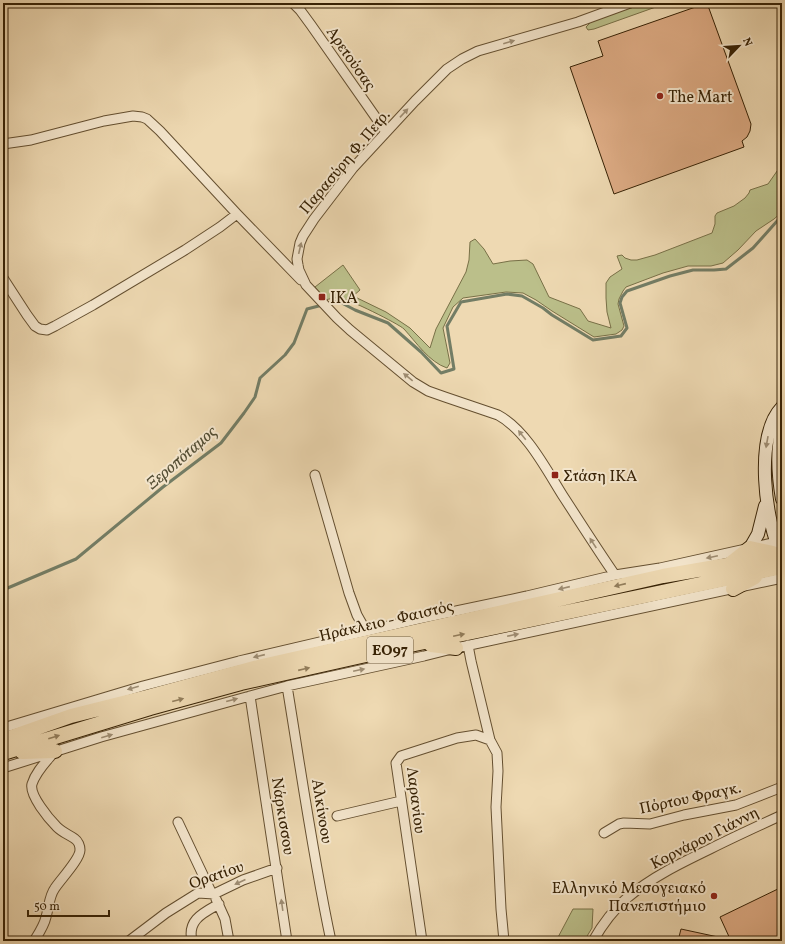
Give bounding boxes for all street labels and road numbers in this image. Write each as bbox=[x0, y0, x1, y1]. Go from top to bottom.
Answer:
street label: Αρετούσας bbox=[320, 23, 380, 96]
street label: Παρασύρη Φ. Πετρ. bbox=[295, 105, 396, 219]
street label: Ηράκλειο - Φαιστός bbox=[317, 596, 456, 648]
road number: ΕΟ97 bbox=[367, 637, 413, 663]
street label: Λαρανίου bbox=[400, 766, 430, 835]
street label: Νάρκισσου bbox=[265, 776, 299, 857]
street label: Αλκίνοου bbox=[305, 777, 337, 846]
street label: Πόρτου Φραγκ. bbox=[637, 777, 743, 821]
street label: Κορνάρου Γιάννη bbox=[647, 802, 763, 876]
street label: Ορατίου bbox=[186, 856, 247, 895]

